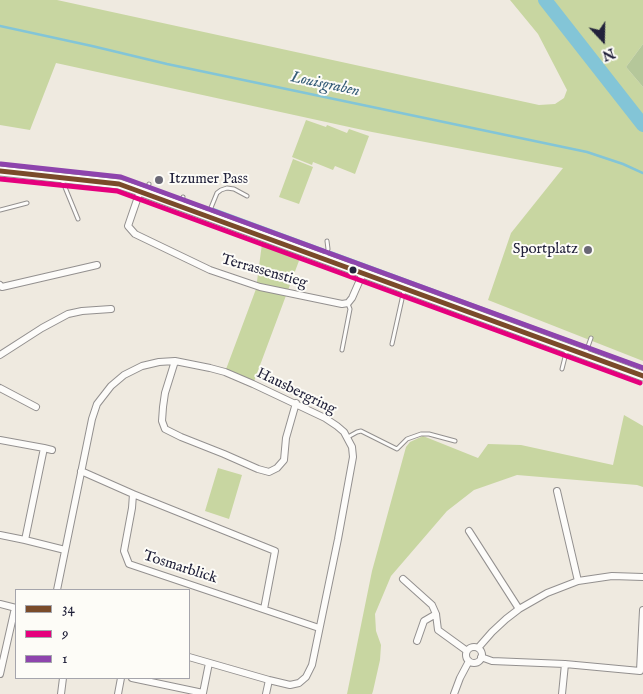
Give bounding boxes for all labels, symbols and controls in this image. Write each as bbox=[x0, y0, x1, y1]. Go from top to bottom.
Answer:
north arrow bbox=[578, 15, 628, 65]
text: N bbox=[599, 43, 617, 65]
water label: Louisgraben bbox=[289, 68, 361, 102]
place label: Itzumer Pass bbox=[169, 171, 248, 189]
marker: Itzumer Pass bbox=[153, 174, 165, 186]
place label: Sportplatz bbox=[513, 241, 578, 259]
marker: Sportplatz bbox=[582, 244, 594, 256]
street label: Terrassenstieg bbox=[219, 251, 309, 293]
unlabelled marker bbox=[348, 265, 358, 275]
street label: Hausbergring bbox=[253, 365, 339, 419]
street label: Tosmarblick bbox=[141, 548, 219, 588]
legend bbox=[15, 589, 190, 679]
text: 34 bbox=[62, 599, 75, 618]
text: 9 bbox=[62, 624, 69, 643]
text: 1 bbox=[62, 649, 68, 668]

